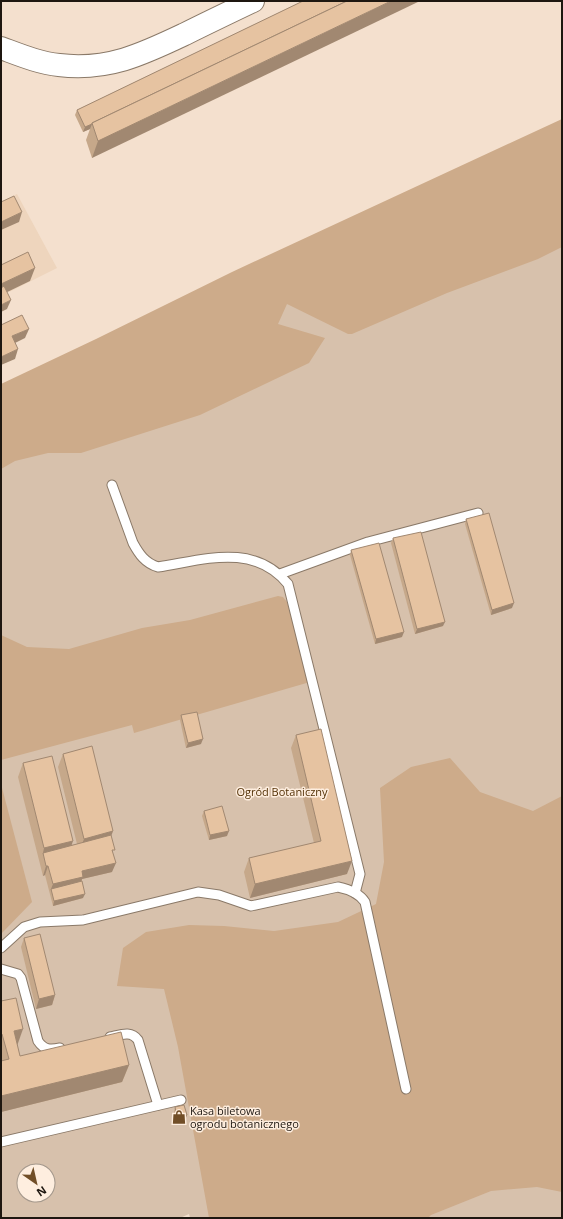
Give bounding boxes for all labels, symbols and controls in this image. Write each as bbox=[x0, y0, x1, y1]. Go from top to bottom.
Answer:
park label: Ogród Botaniczny bbox=[236, 784, 328, 799]
place label: Kasa biletowa ogrodu botanicznego bbox=[190, 1103, 299, 1131]
shop icon: Kasa biletowa ogrodu botanicznego bbox=[171, 1109, 187, 1125]
north arrow bbox=[16, 1163, 56, 1203]
text: N bbox=[34, 1183, 50, 1200]

